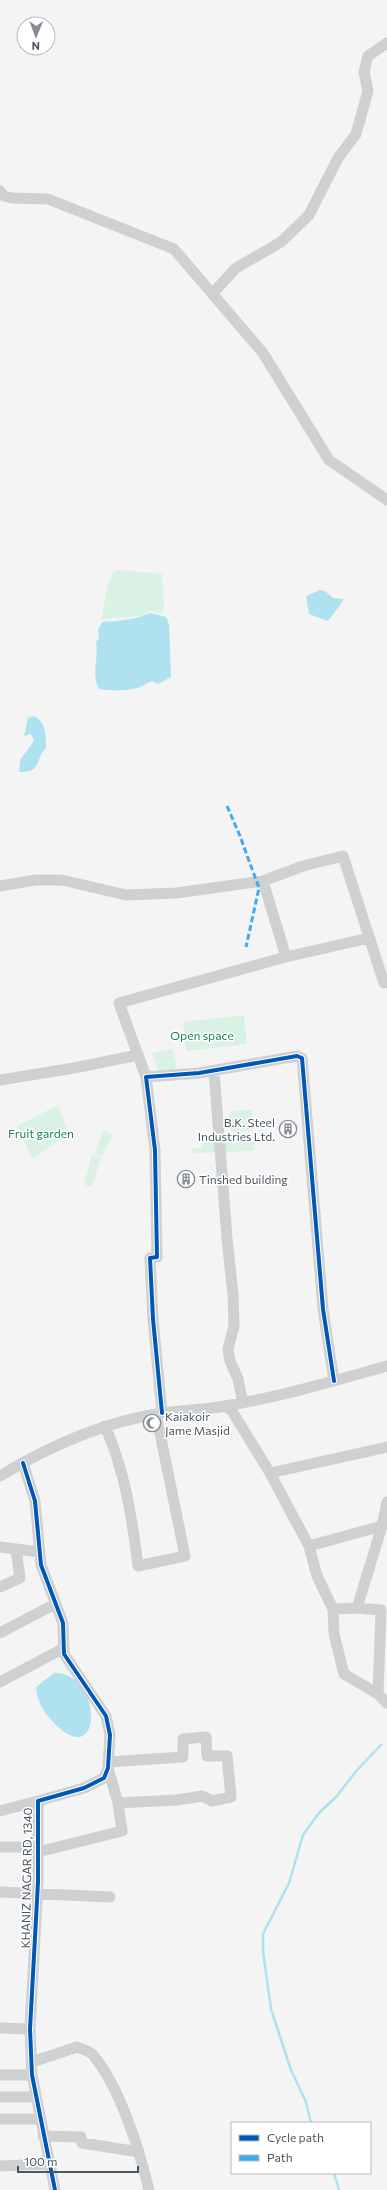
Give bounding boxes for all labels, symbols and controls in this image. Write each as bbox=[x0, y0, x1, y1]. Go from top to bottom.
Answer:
north arrow bbox=[16, 16, 56, 56]
text: N bbox=[32, 40, 40, 53]
park label: Open space bbox=[170, 1028, 234, 1042]
place label: B.K. Steel Industries Ltd. bbox=[198, 1115, 275, 1143]
building icon: B.K. Steel Industries Ltd. bbox=[278, 1119, 298, 1139]
park label: Fruit garden bbox=[8, 1126, 74, 1140]
building icon: Tinshed building bbox=[176, 1169, 196, 1189]
place label: Tinshed building bbox=[199, 1172, 288, 1186]
place label: Kaiakoir Jame Masjid bbox=[165, 1409, 230, 1438]
mosque icon: Kaiakoir Jame Masjid bbox=[142, 1413, 162, 1433]
street label: KHANIZ NAGAR RD, 1340 bbox=[18, 1807, 34, 1949]
legend bbox=[231, 2122, 371, 2174]
text: Cycle path bbox=[267, 2130, 324, 2144]
scale bar bbox=[18, 2148, 138, 2174]
text: Path bbox=[267, 2150, 293, 2164]
text: 100 m bbox=[24, 2154, 58, 2168]

